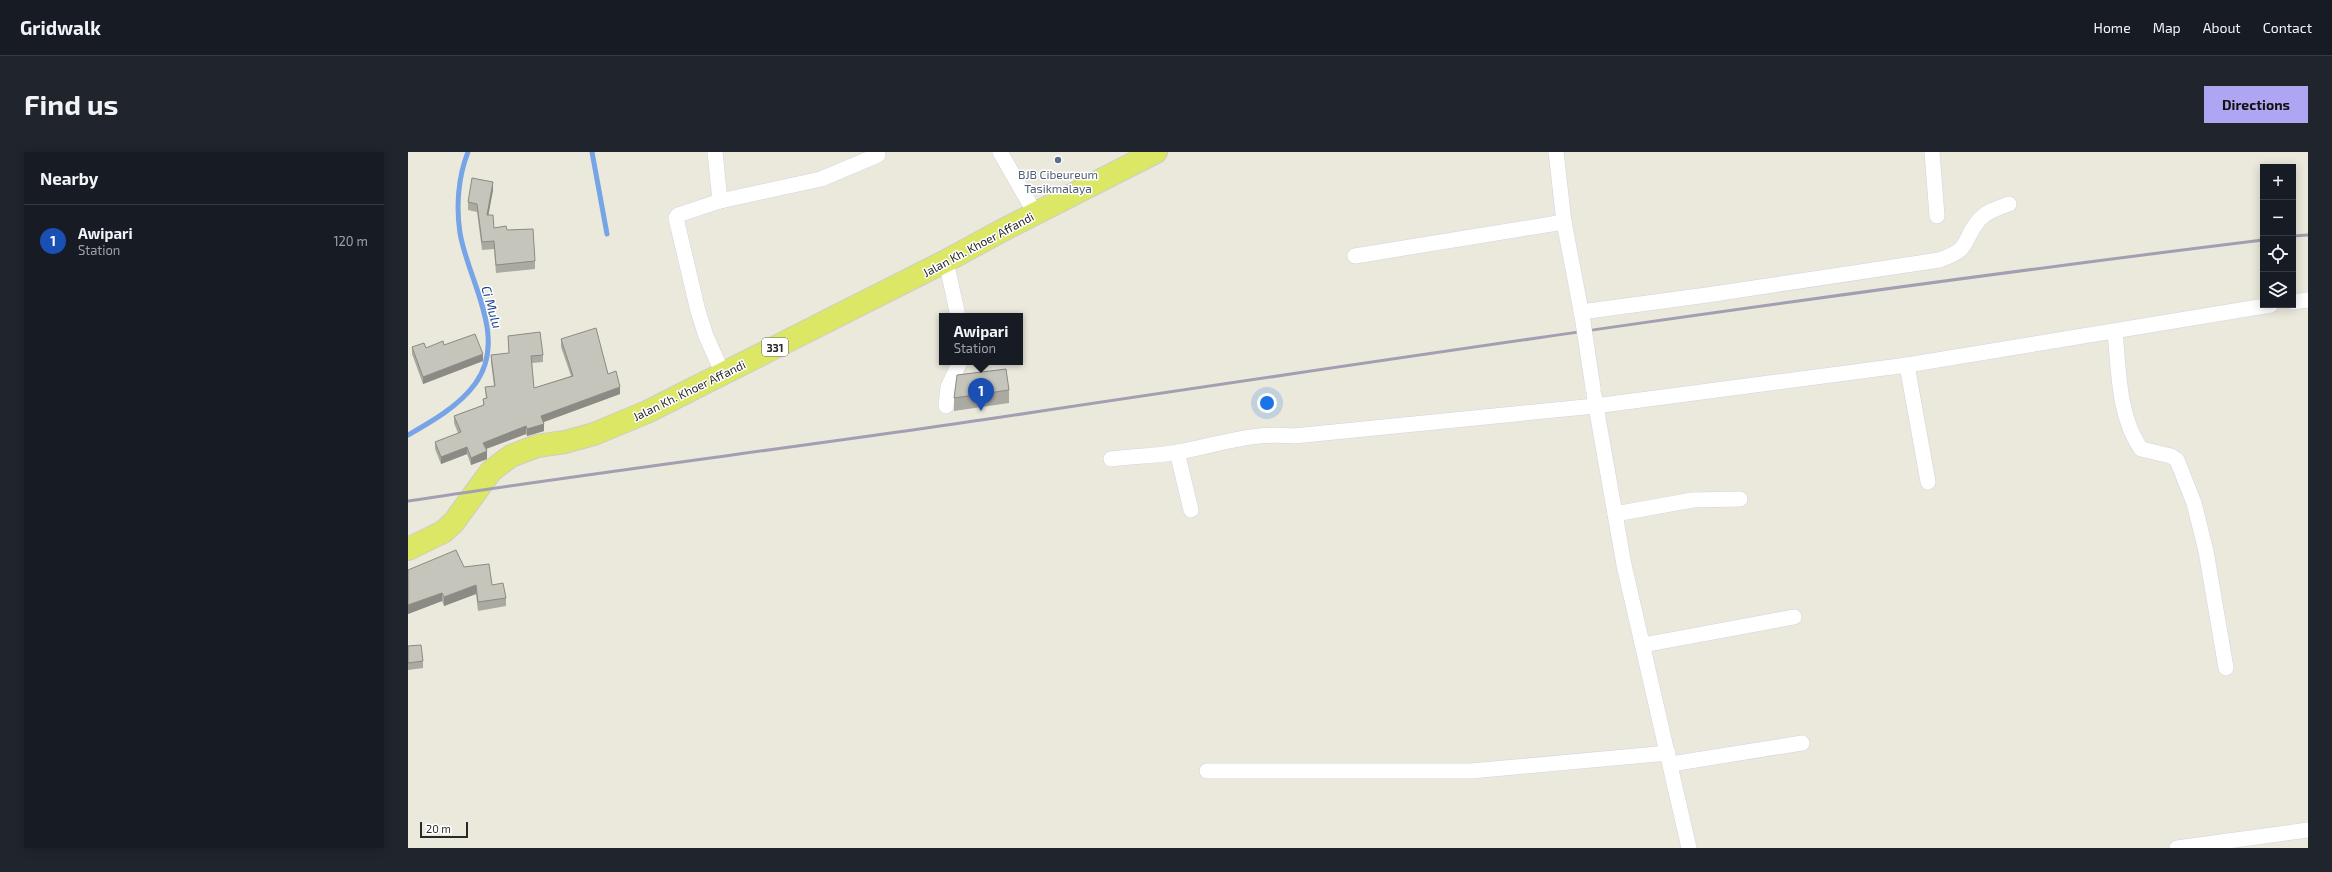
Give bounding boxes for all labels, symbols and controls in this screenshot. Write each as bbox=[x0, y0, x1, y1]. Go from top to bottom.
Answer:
text: Gridwalk bbox=[20, 16, 101, 39]
text: Home bbox=[2094, 19, 2131, 36]
text: Map bbox=[2153, 19, 2181, 36]
text: About bbox=[2203, 19, 2241, 36]
text: Contact bbox=[2263, 19, 2312, 36]
button: Directions bbox=[2204, 86, 2308, 123]
text: Find us bbox=[24, 87, 118, 121]
marker: BJB Cibeureum Tasikmalaya bbox=[1053, 155, 1063, 165]
map controls bbox=[2260, 164, 2296, 308]
button: + bbox=[2260, 164, 2296, 200]
place label: BJB Cibeureum Tasikmalaya bbox=[1018, 167, 1098, 195]
text: Nearby bbox=[40, 168, 98, 188]
button: − bbox=[2260, 200, 2296, 236]
street label: Jalan Kh. Khoer Affandi bbox=[920, 209, 1036, 279]
text: Awipari bbox=[78, 224, 133, 242]
text: 1 bbox=[50, 233, 56, 249]
text: 120 m bbox=[333, 233, 368, 249]
button: locate bbox=[2260, 236, 2296, 272]
text: Station bbox=[78, 242, 120, 258]
button: layers bbox=[2260, 272, 2296, 308]
water label: Ci Mulu bbox=[478, 284, 506, 330]
popup bbox=[939, 313, 1023, 365]
text: Awipari bbox=[954, 322, 1008, 340]
road number: 331 bbox=[762, 338, 788, 356]
text: Station bbox=[954, 340, 996, 356]
street label: Jalan Kh. Khoer Affandi bbox=[630, 357, 748, 423]
pin: 1 bbox=[968, 378, 994, 411]
your location bbox=[1257, 393, 1277, 413]
scale bar bbox=[420, 820, 468, 839]
text: 20 m bbox=[426, 822, 451, 835]

